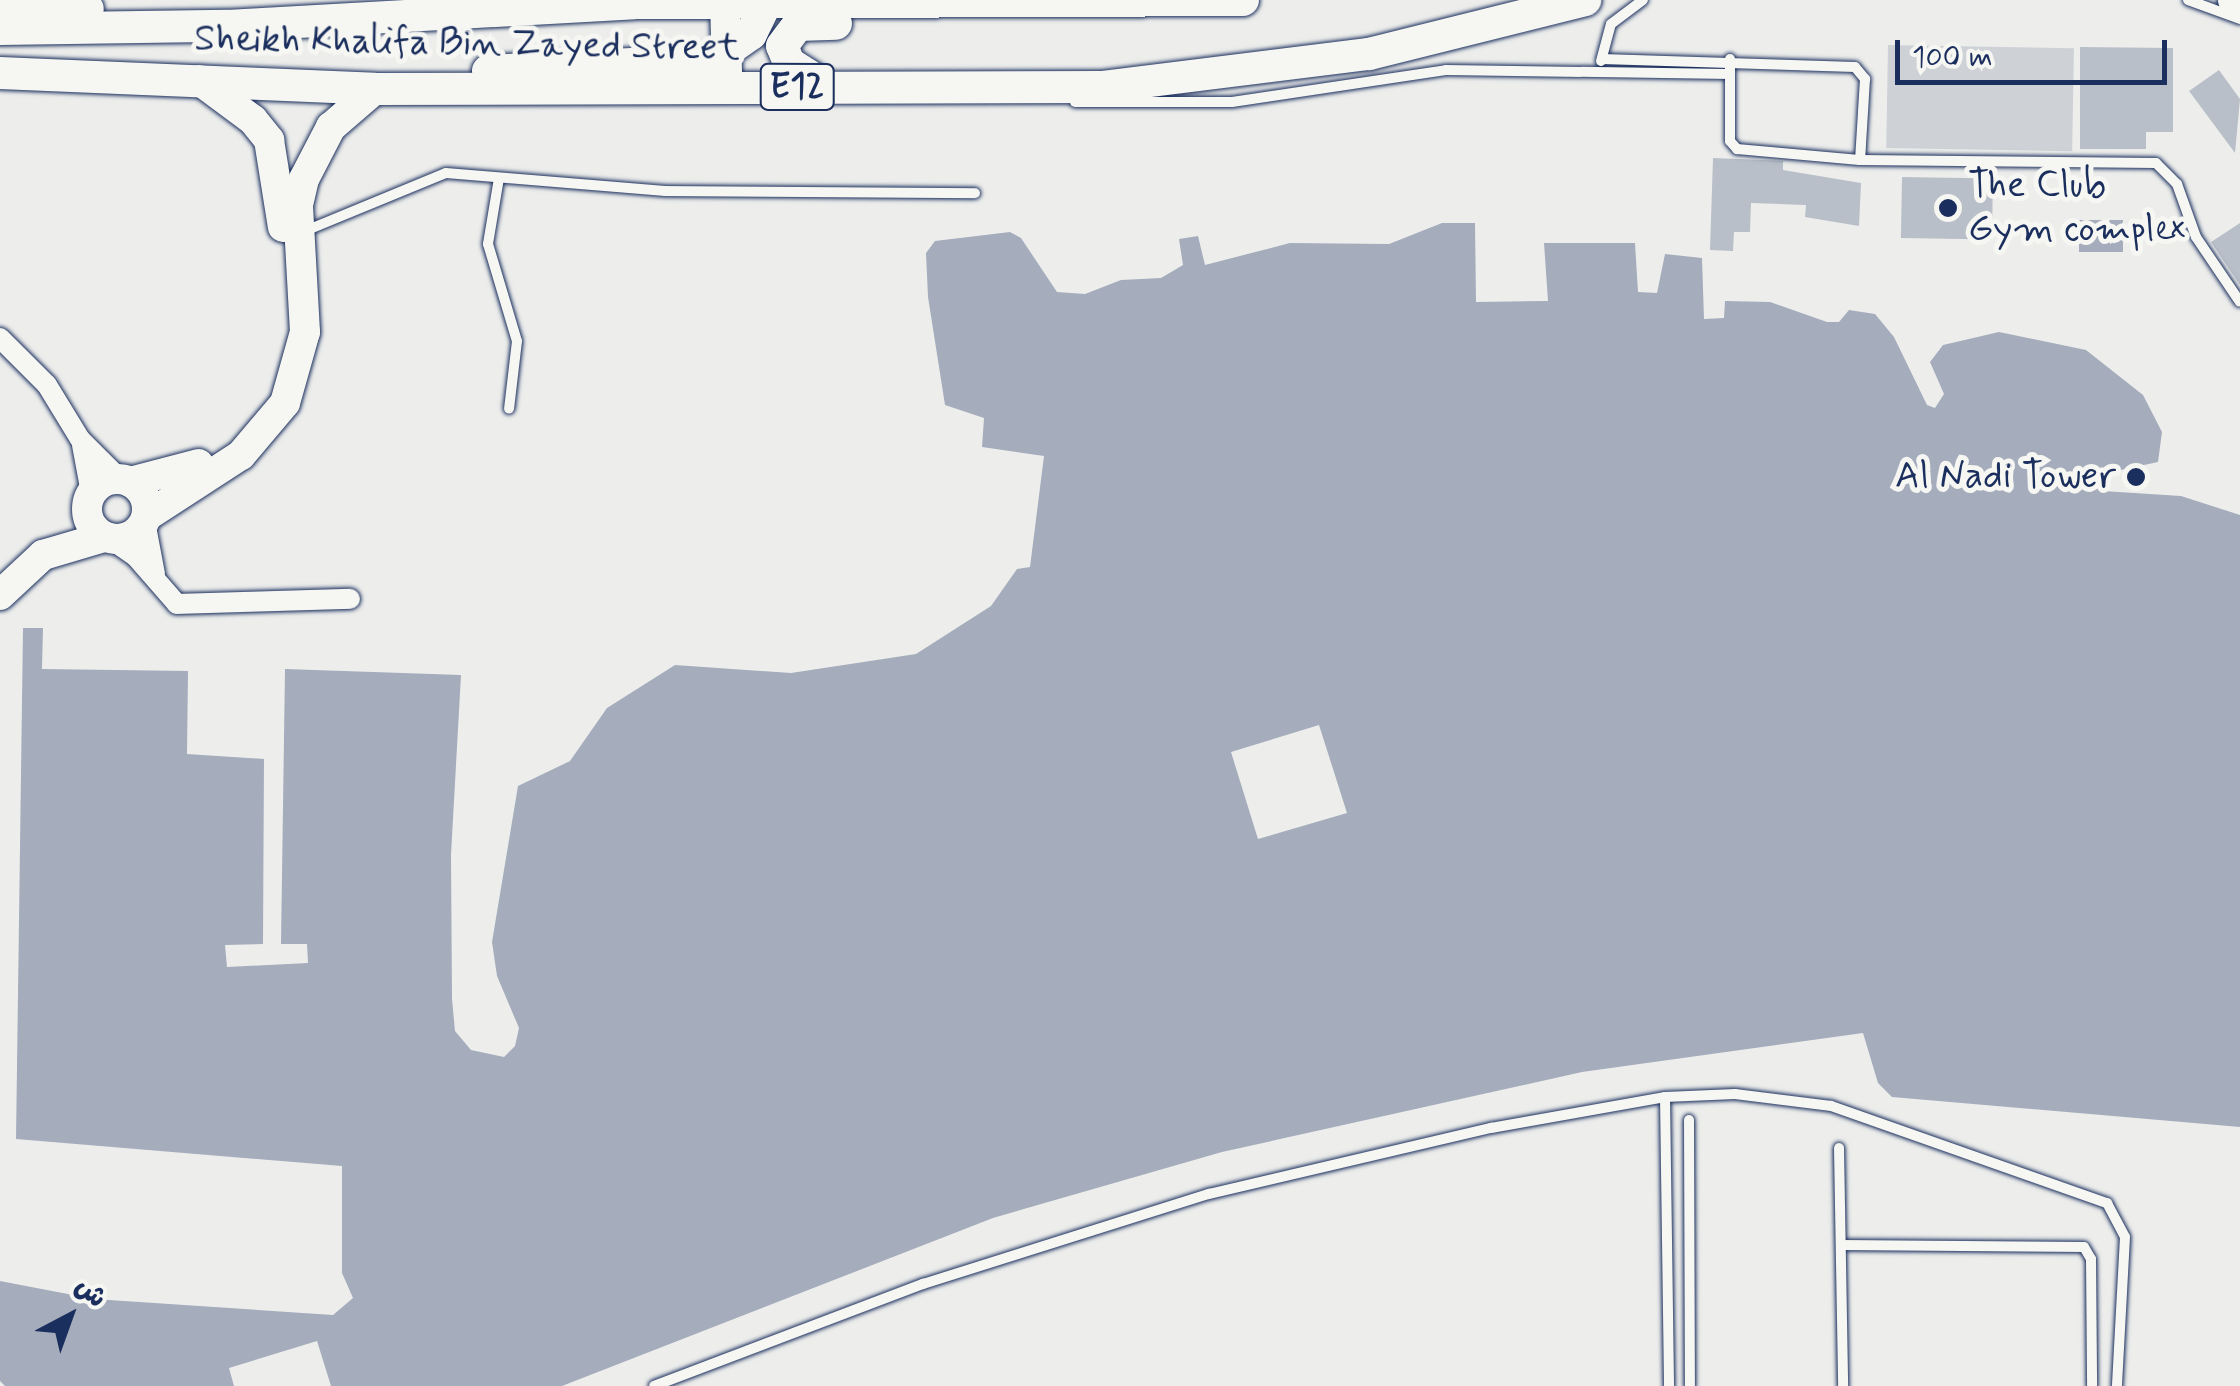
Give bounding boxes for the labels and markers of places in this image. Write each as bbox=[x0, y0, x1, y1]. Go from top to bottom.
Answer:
place label: The Club Gym complex bbox=[1968, 163, 2186, 252]
marker: The Club Gym complex bbox=[1937, 197, 1959, 219]
place label: Al Nadi Tower bbox=[1894, 454, 2116, 500]
marker: Al Nadi Tower bbox=[2125, 466, 2147, 488]

